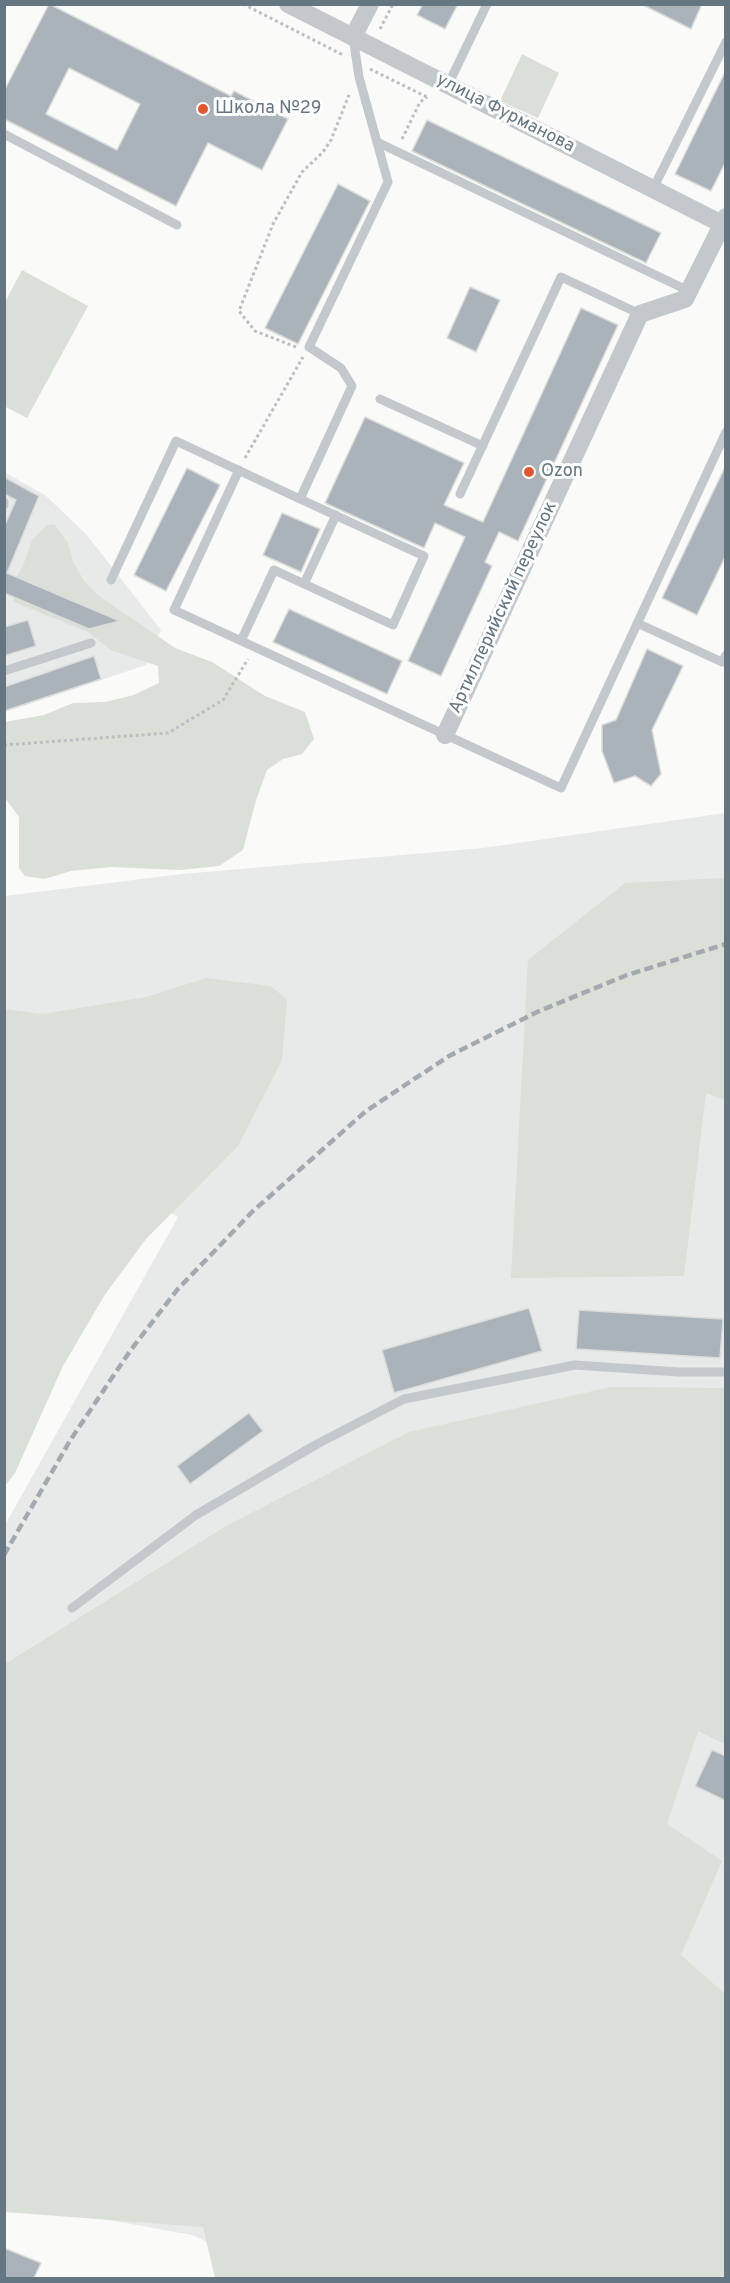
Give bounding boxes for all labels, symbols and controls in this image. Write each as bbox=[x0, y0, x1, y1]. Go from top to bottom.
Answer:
street label: улица Фурманова bbox=[432, 70, 578, 158]
place label: Школа №29 bbox=[215, 98, 322, 120]
marker: Школа №29 bbox=[196, 102, 210, 116]
place label: Ozon bbox=[541, 461, 583, 483]
marker: Ozon bbox=[522, 465, 536, 479]
street label: Артиллерийский переулок bbox=[445, 499, 563, 717]

